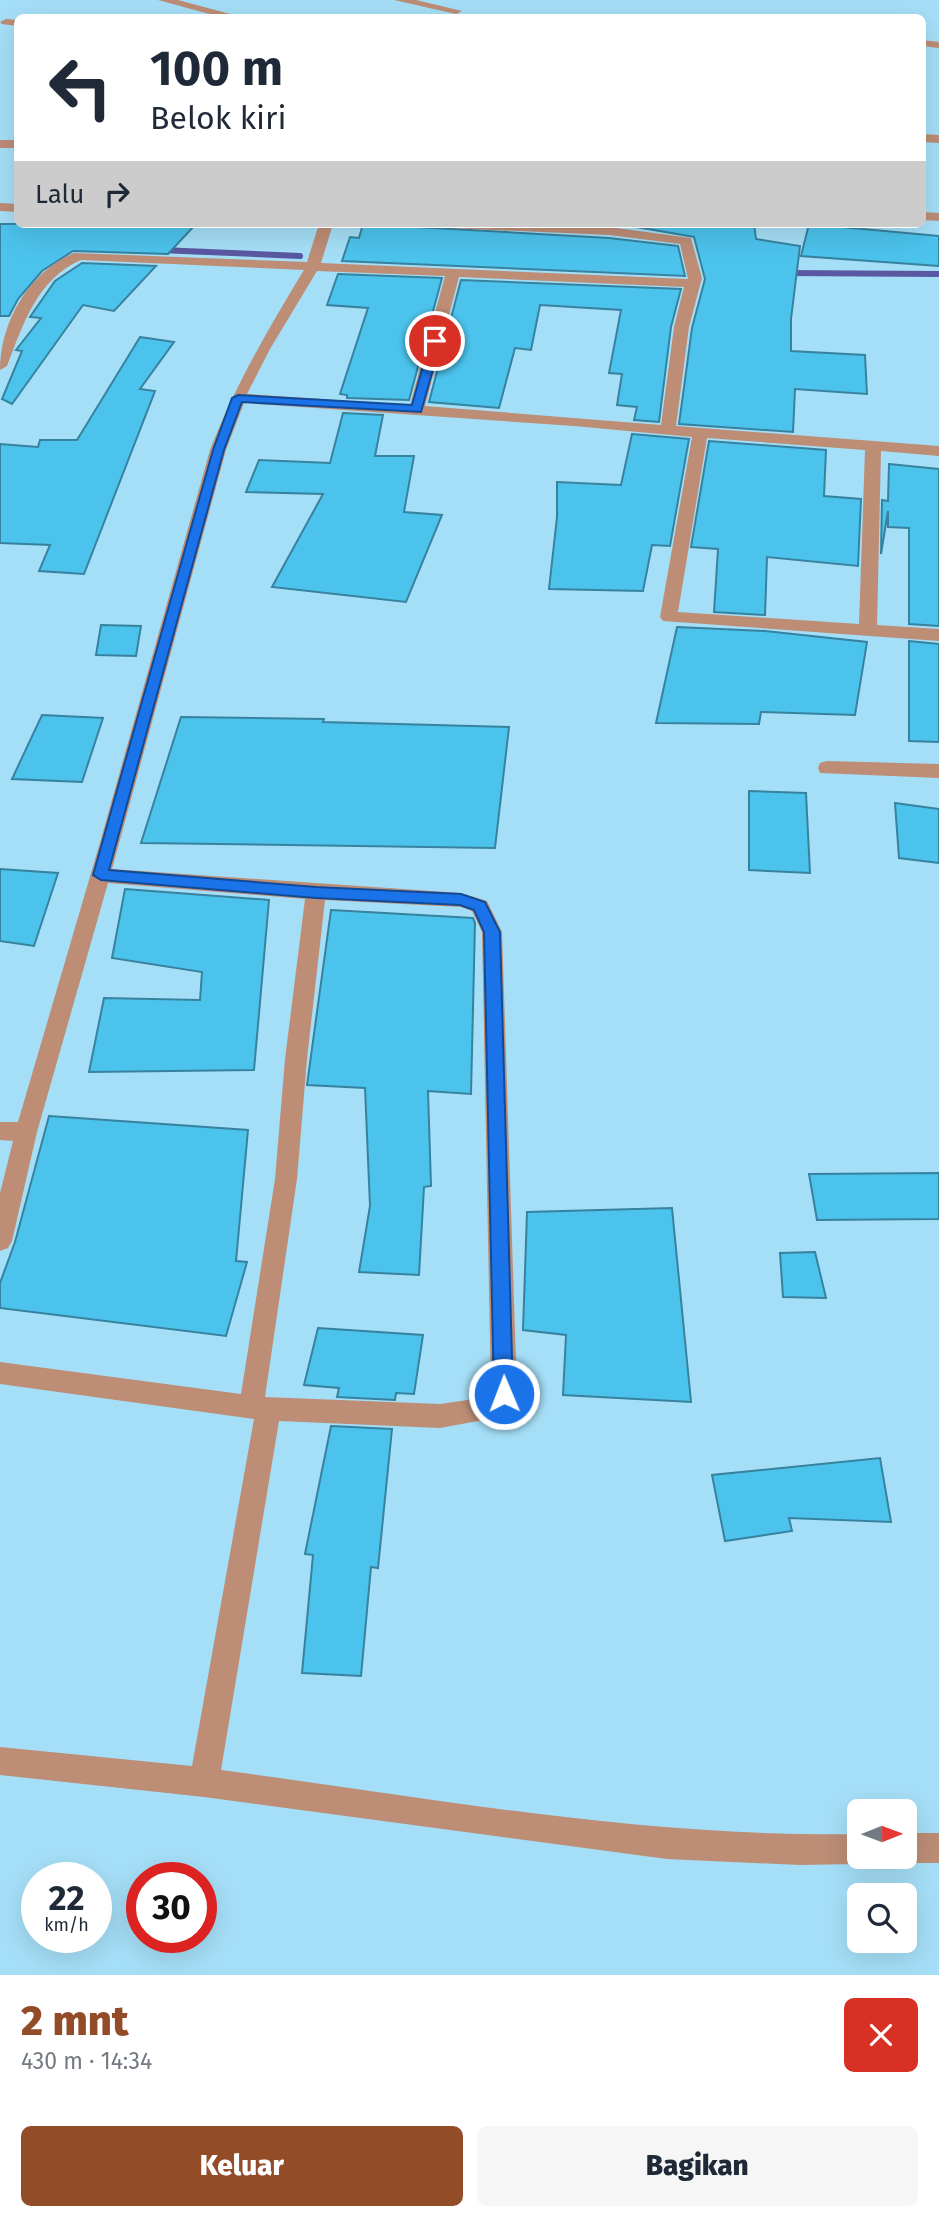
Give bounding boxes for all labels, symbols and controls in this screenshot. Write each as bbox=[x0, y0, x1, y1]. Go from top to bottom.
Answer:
text: 100 m bbox=[150, 39, 283, 98]
icon: left bbox=[35, 42, 126, 133]
text: Belok kiri bbox=[150, 99, 286, 137]
icon: right bbox=[98, 175, 136, 213]
text: Lalu bbox=[35, 179, 84, 210]
pin bbox=[405, 311, 465, 371]
icon: arrive bbox=[416, 322, 454, 360]
position arrow bbox=[467, 1357, 541, 1431]
north arrow bbox=[847, 1799, 917, 1869]
map controls bbox=[847, 1799, 917, 1953]
speed limit sign: 30 bbox=[126, 1862, 217, 1953]
text: 22 bbox=[48, 1877, 85, 1919]
button: search bbox=[847, 1883, 917, 1953]
text: km/h bbox=[44, 1914, 89, 1936]
text: 2 mnt bbox=[21, 1996, 129, 2046]
button: close bbox=[844, 1998, 918, 2072]
text: 430 m · 14:34 bbox=[21, 2047, 152, 2075]
button: Keluar bbox=[21, 2126, 463, 2206]
button: Bagikan bbox=[477, 2126, 918, 2206]

